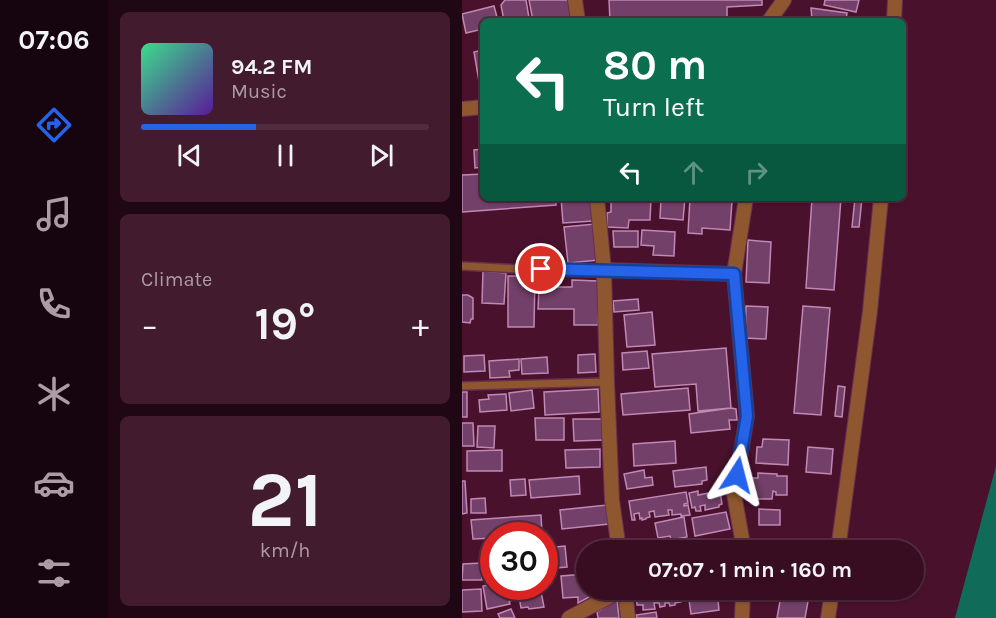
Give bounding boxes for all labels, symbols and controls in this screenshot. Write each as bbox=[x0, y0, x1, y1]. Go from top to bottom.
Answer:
text: 07:06 bbox=[18, 24, 90, 56]
text: 80 m bbox=[603, 40, 707, 90]
icon: left bbox=[504, 42, 582, 120]
text: 94.2 FM bbox=[231, 54, 312, 80]
text: Music bbox=[231, 80, 287, 103]
text: Turn left bbox=[603, 91, 704, 123]
icon: directions bbox=[33, 104, 75, 146]
icon: previous bbox=[173, 139, 206, 172]
icon: pause bbox=[269, 139, 302, 172]
icon: next bbox=[365, 139, 398, 172]
icon: left bbox=[614, 156, 647, 189]
icon: ahead bbox=[677, 156, 710, 189]
icon: right bbox=[740, 156, 773, 189]
icon: music bbox=[33, 193, 75, 235]
pin bbox=[515, 243, 566, 294]
icon: arrive bbox=[524, 252, 557, 285]
text: Climate bbox=[141, 268, 212, 291]
icon: phone bbox=[33, 283, 75, 325]
text: 19° bbox=[255, 298, 315, 350]
text: − bbox=[141, 306, 158, 344]
text: + bbox=[412, 306, 429, 344]
icon: climate bbox=[33, 373, 75, 415]
position arrow bbox=[705, 443, 769, 507]
text: 21 bbox=[248, 454, 323, 546]
icon: car bbox=[33, 462, 75, 504]
speed limit sign: 30 bbox=[480, 522, 558, 600]
text: km/h bbox=[260, 539, 310, 562]
icon: filters bbox=[33, 552, 75, 594]
text: 07:07 · 1 min · 160 m bbox=[648, 557, 852, 583]

